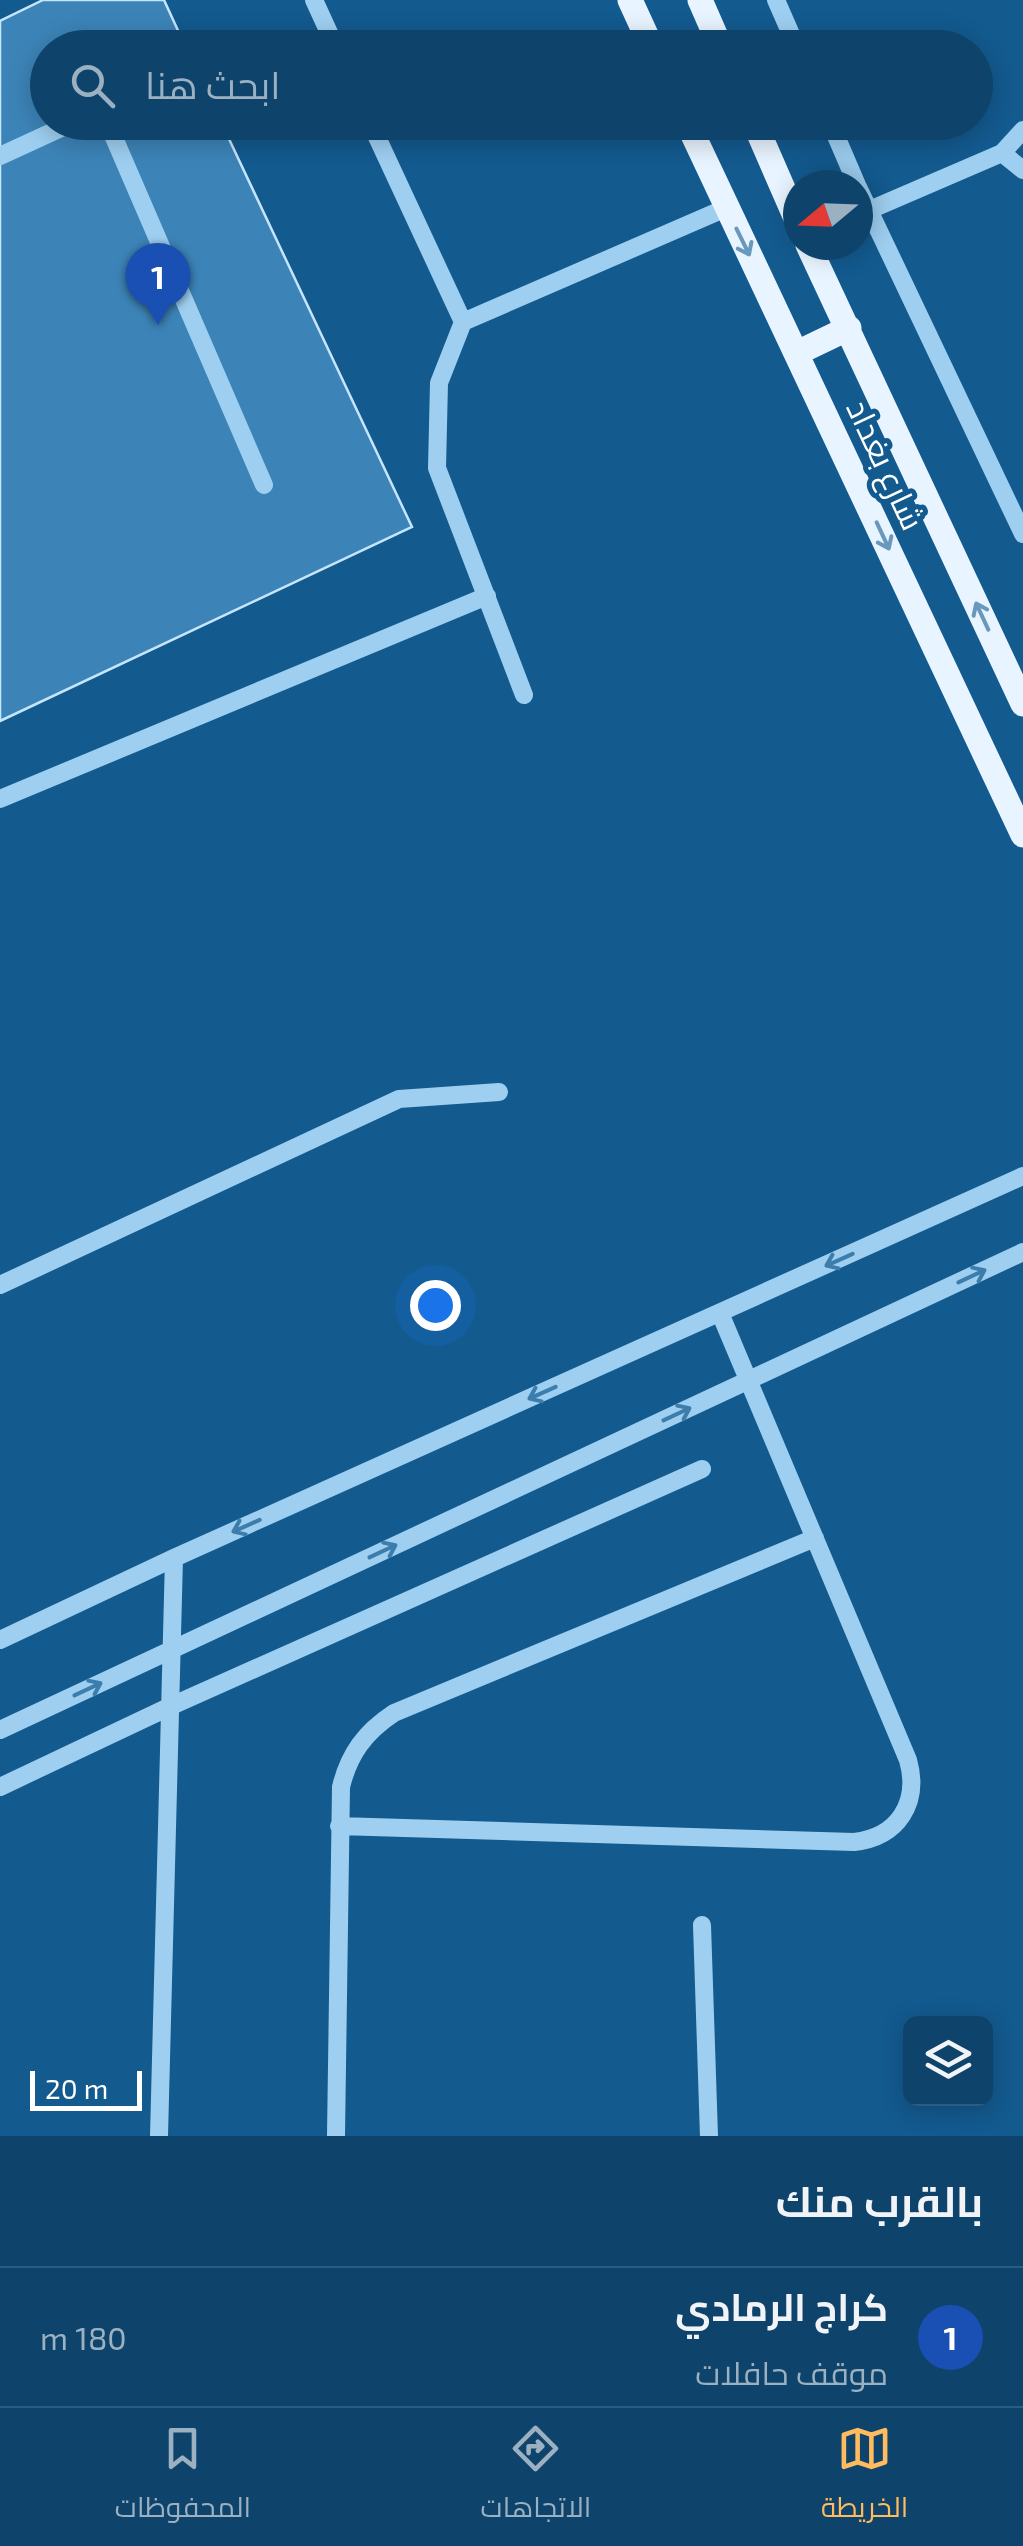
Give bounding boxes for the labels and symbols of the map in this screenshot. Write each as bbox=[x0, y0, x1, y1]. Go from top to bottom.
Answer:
north arrow bbox=[783, 170, 873, 260]
one-way arrow bbox=[735, 227, 754, 257]
pin: 1 bbox=[126, 242, 190, 325]
street label: شارع بغداد bbox=[836, 393, 933, 537]
one-way arrow bbox=[874, 520, 893, 550]
one-way arrow bbox=[972, 601, 990, 632]
one-way arrow bbox=[825, 1251, 855, 1270]
one-way arrow bbox=[956, 1266, 986, 1285]
your location bbox=[410, 1280, 461, 1331]
one-way arrow bbox=[527, 1385, 558, 1403]
one-way arrow bbox=[661, 1403, 691, 1422]
one-way arrow bbox=[231, 1518, 262, 1536]
one-way arrow bbox=[367, 1541, 397, 1560]
one-way arrow bbox=[72, 1679, 103, 1697]
scale bar bbox=[30, 2066, 142, 2110]

